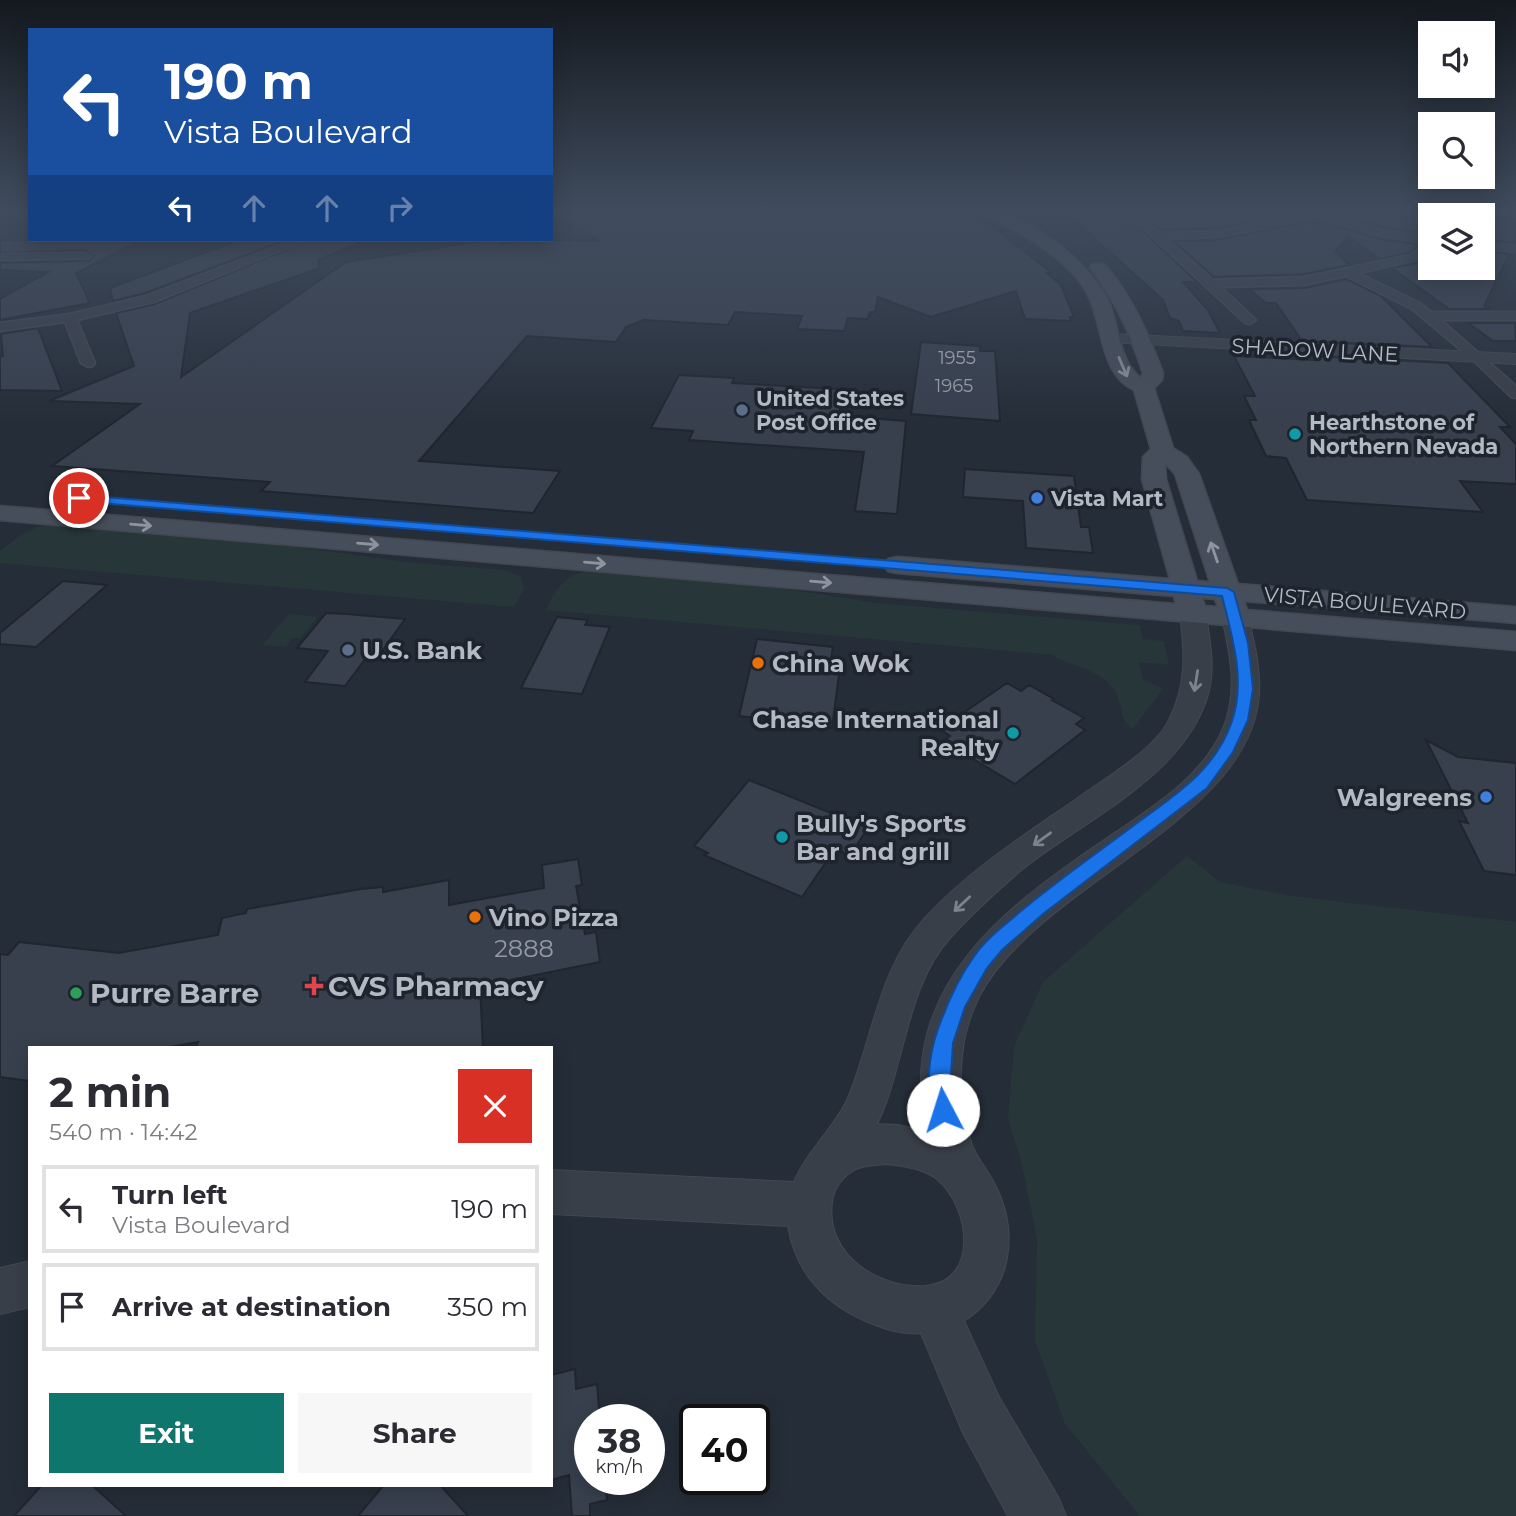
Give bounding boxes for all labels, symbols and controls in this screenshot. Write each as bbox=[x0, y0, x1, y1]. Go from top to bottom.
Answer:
map controls bbox=[1418, 21, 1495, 280]
button: sound bbox=[1418, 21, 1495, 98]
text: 190 m bbox=[164, 52, 313, 111]
icon: left bbox=[49, 56, 140, 147]
text: Vista Boulevard bbox=[164, 112, 413, 151]
button: search bbox=[1418, 112, 1495, 189]
icon: left bbox=[162, 189, 200, 227]
icon: ahead bbox=[235, 189, 273, 227]
icon: ahead bbox=[308, 189, 346, 227]
icon: right bbox=[381, 189, 419, 227]
button: layers bbox=[1418, 203, 1495, 280]
street label: SHADOW LANE bbox=[1231, 333, 1399, 367]
house number: 1955 bbox=[938, 347, 976, 369]
one-way arrow bbox=[1117, 355, 1130, 377]
house number: 1965 bbox=[935, 375, 973, 397]
place label: United States Post Office bbox=[756, 386, 904, 435]
marker: United States Post Office bbox=[734, 402, 750, 418]
place label: Hearthstone of Northern Nevada bbox=[1309, 410, 1498, 459]
marker: Hearthstone of Northern Nevada bbox=[1287, 426, 1303, 442]
pin bbox=[49, 468, 109, 528]
icon: arrive bbox=[60, 479, 98, 517]
place label: Vista Mart bbox=[1050, 486, 1163, 511]
marker: Vista Mart bbox=[1029, 490, 1045, 506]
one-way arrow bbox=[129, 519, 152, 532]
one-way arrow bbox=[356, 538, 379, 551]
one-way arrow bbox=[1207, 542, 1219, 564]
one-way arrow bbox=[583, 557, 605, 570]
one-way arrow bbox=[810, 576, 832, 589]
street label: VISTA BOULEVARD bbox=[1263, 582, 1467, 624]
place label: U.S. Bank bbox=[362, 636, 482, 665]
marker: U.S. Bank bbox=[340, 642, 356, 658]
place label: China Wok bbox=[772, 649, 910, 678]
marker: China Wok bbox=[750, 655, 766, 671]
one-way arrow bbox=[1189, 669, 1202, 692]
place label: Chase International Realty bbox=[752, 705, 1000, 762]
marker: Chase International Realty bbox=[1005, 725, 1021, 741]
place label: Walgreens bbox=[1337, 783, 1472, 812]
marker: Walgreens bbox=[1478, 789, 1494, 805]
place label: Bully's Sports Bar and grill bbox=[796, 809, 966, 866]
marker: Bully's Sports Bar and grill bbox=[774, 829, 790, 845]
one-way arrow bbox=[1033, 832, 1052, 846]
one-way arrow bbox=[954, 895, 971, 912]
place label: Vino Pizza bbox=[488, 903, 619, 932]
marker: Vino Pizza bbox=[467, 909, 483, 925]
house number: 2888 bbox=[494, 934, 554, 963]
place label: CVS Pharmacy bbox=[328, 969, 544, 1003]
place label: Purre Barre bbox=[90, 976, 259, 1010]
marker: CVS Pharmacy bbox=[306, 978, 322, 994]
marker: Purre Barre bbox=[68, 985, 84, 1001]
text: 2 min bbox=[49, 1066, 171, 1118]
button: close bbox=[458, 1069, 532, 1143]
position arrow bbox=[906, 1073, 980, 1147]
text: 540 m · 14:42 bbox=[49, 1118, 197, 1146]
text: Turn left bbox=[112, 1179, 228, 1211]
icon: left bbox=[53, 1190, 91, 1228]
text: 190 m bbox=[451, 1193, 528, 1225]
text: Vista Boulevard bbox=[112, 1211, 291, 1239]
icon: arrive bbox=[53, 1288, 91, 1326]
text: Arrive at destination bbox=[112, 1291, 391, 1323]
text: 350 m bbox=[447, 1291, 528, 1323]
button: Exit bbox=[49, 1393, 284, 1473]
button: Share bbox=[298, 1393, 532, 1473]
speed limit sign: 40 bbox=[679, 1404, 770, 1495]
text: 38 bbox=[598, 1419, 641, 1462]
text: km/h bbox=[595, 1456, 644, 1478]

